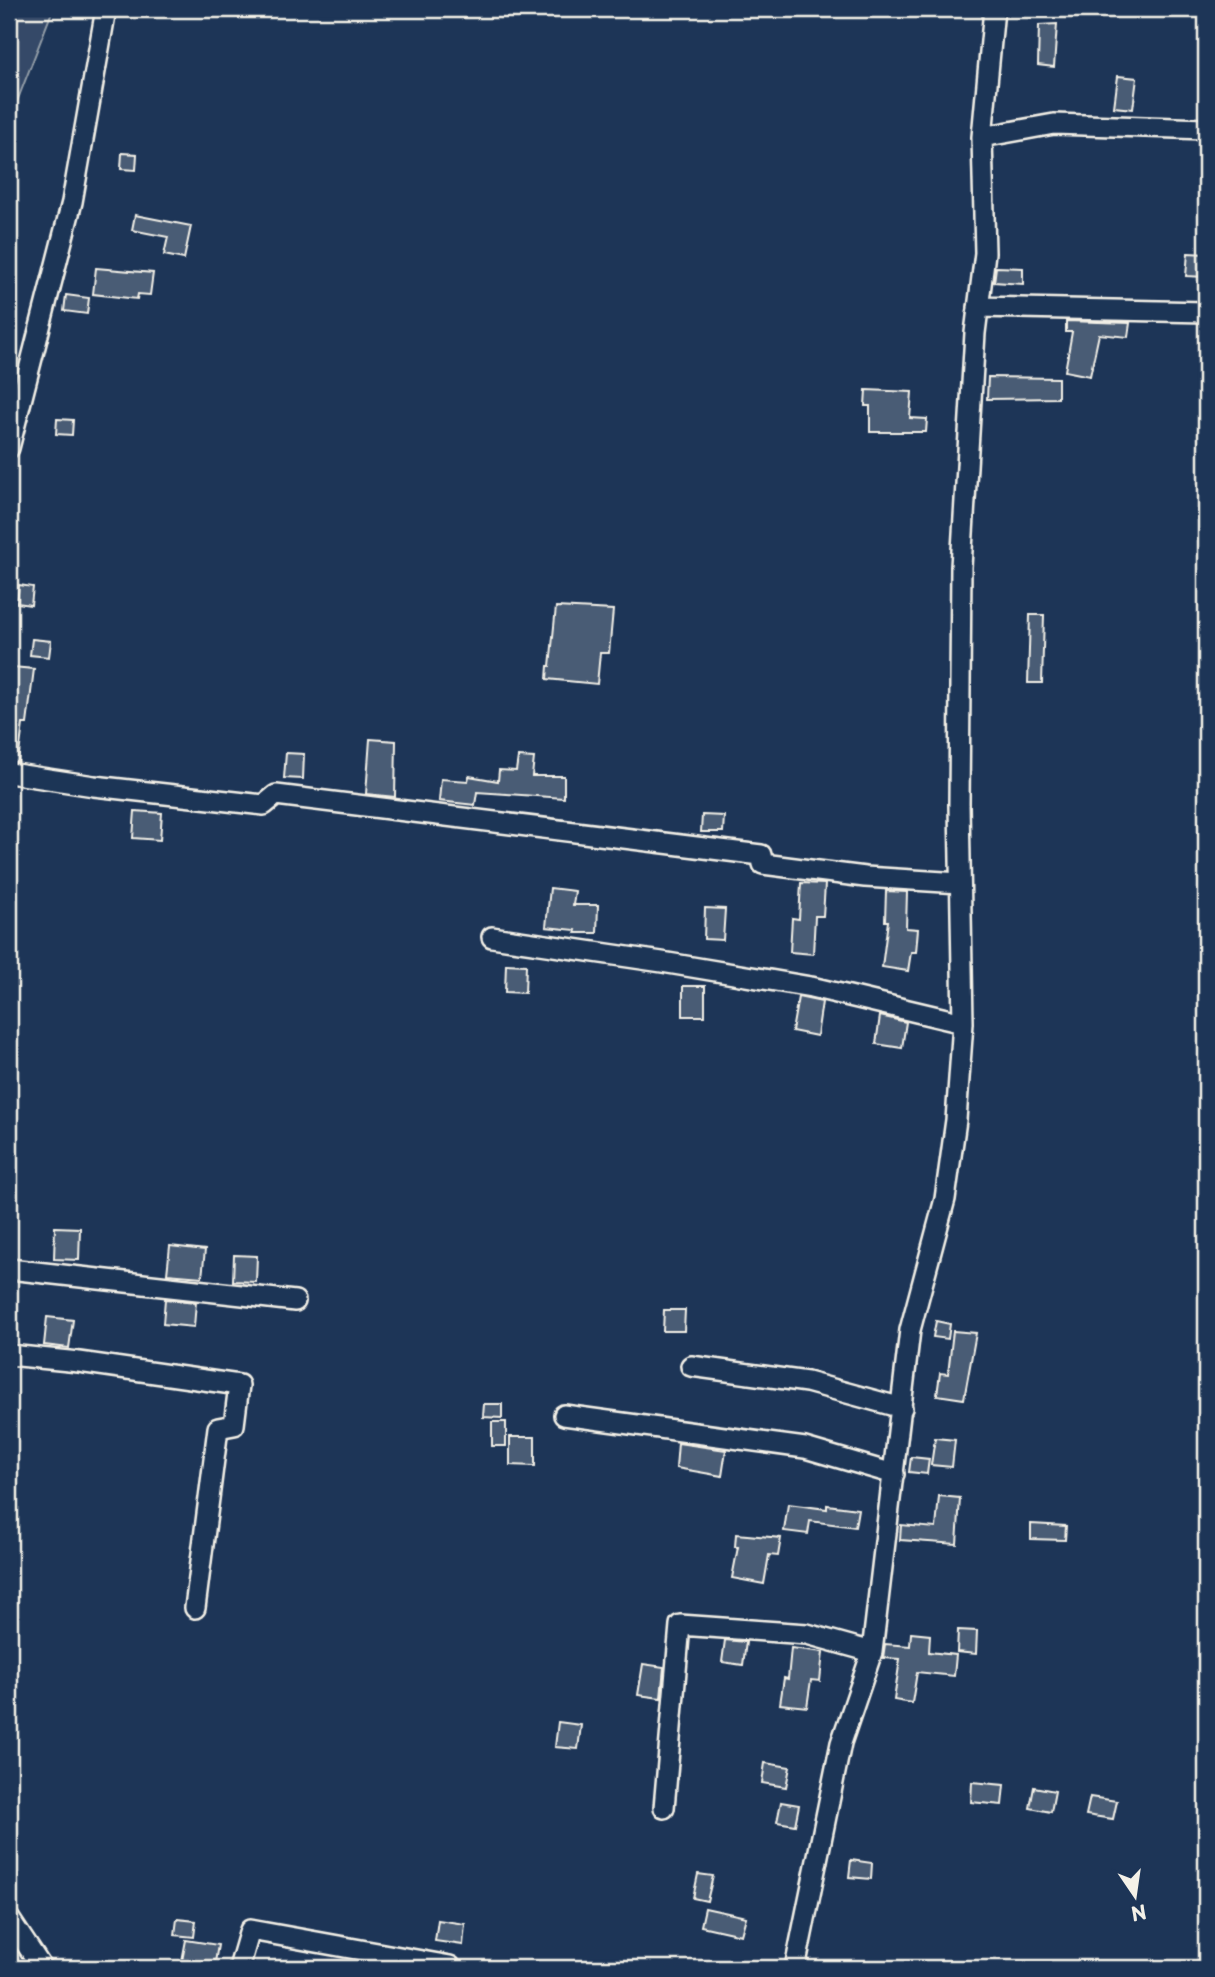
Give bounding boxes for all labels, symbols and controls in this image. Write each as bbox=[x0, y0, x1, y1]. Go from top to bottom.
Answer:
north arrow bbox=[1100, 1862, 1170, 1932]
text: N bbox=[1129, 1898, 1150, 1929]

